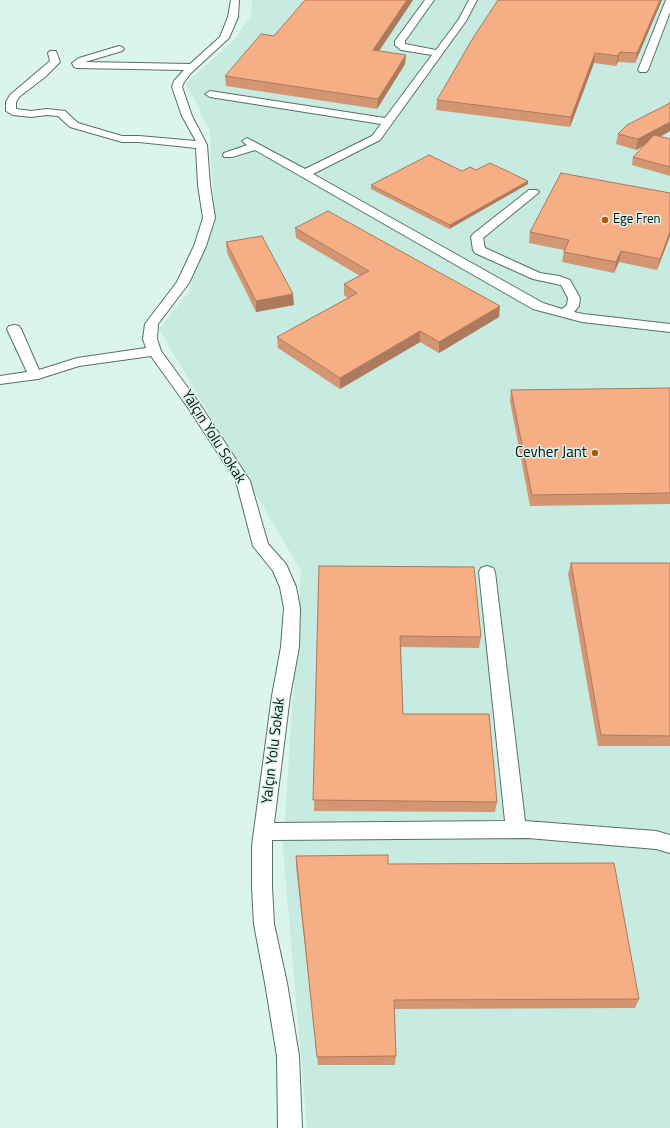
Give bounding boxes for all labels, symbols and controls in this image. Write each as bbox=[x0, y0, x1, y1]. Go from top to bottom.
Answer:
place label: Ege Fren bbox=[613, 212, 661, 228]
marker: Ege Fren bbox=[600, 215, 610, 225]
street label: Yalçın Yolu Sokak bbox=[177, 387, 249, 487]
place label: Cevher Jant bbox=[515, 444, 587, 462]
marker: Cevher Jant bbox=[590, 448, 600, 458]
street label: Yalçın Yolu Sokak bbox=[259, 697, 289, 805]

